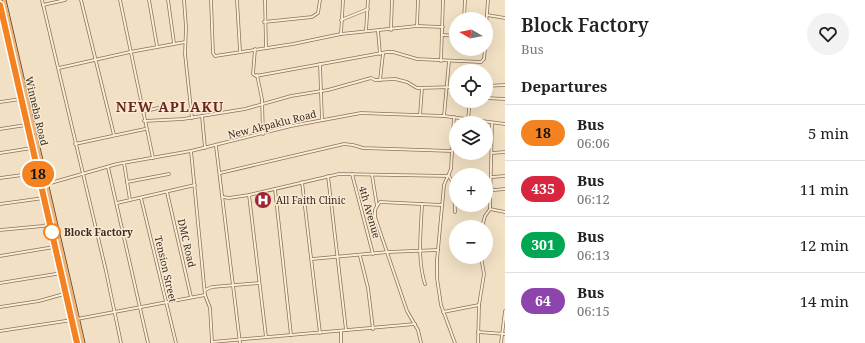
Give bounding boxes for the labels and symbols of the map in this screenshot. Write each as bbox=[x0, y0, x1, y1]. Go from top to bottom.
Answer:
north arrow bbox=[449, 12, 493, 56]
street label: Winneba Road bbox=[22, 75, 52, 147]
district label: NEW APLAKU bbox=[116, 97, 224, 116]
street label: New Akpaklu Road bbox=[226, 106, 318, 142]
line badge: 18 bbox=[20, 161, 56, 187]
street label: 4th Avenue bbox=[356, 184, 384, 240]
hospital icon: All Faith Clinic bbox=[253, 190, 273, 210]
place label: All Faith Clinic bbox=[276, 193, 346, 207]
street label: DMC Road bbox=[175, 217, 199, 269]
marker: Block Factory bbox=[43, 223, 61, 241]
place label: Block Factory bbox=[64, 225, 133, 239]
street label: Tension Street bbox=[152, 234, 181, 304]

